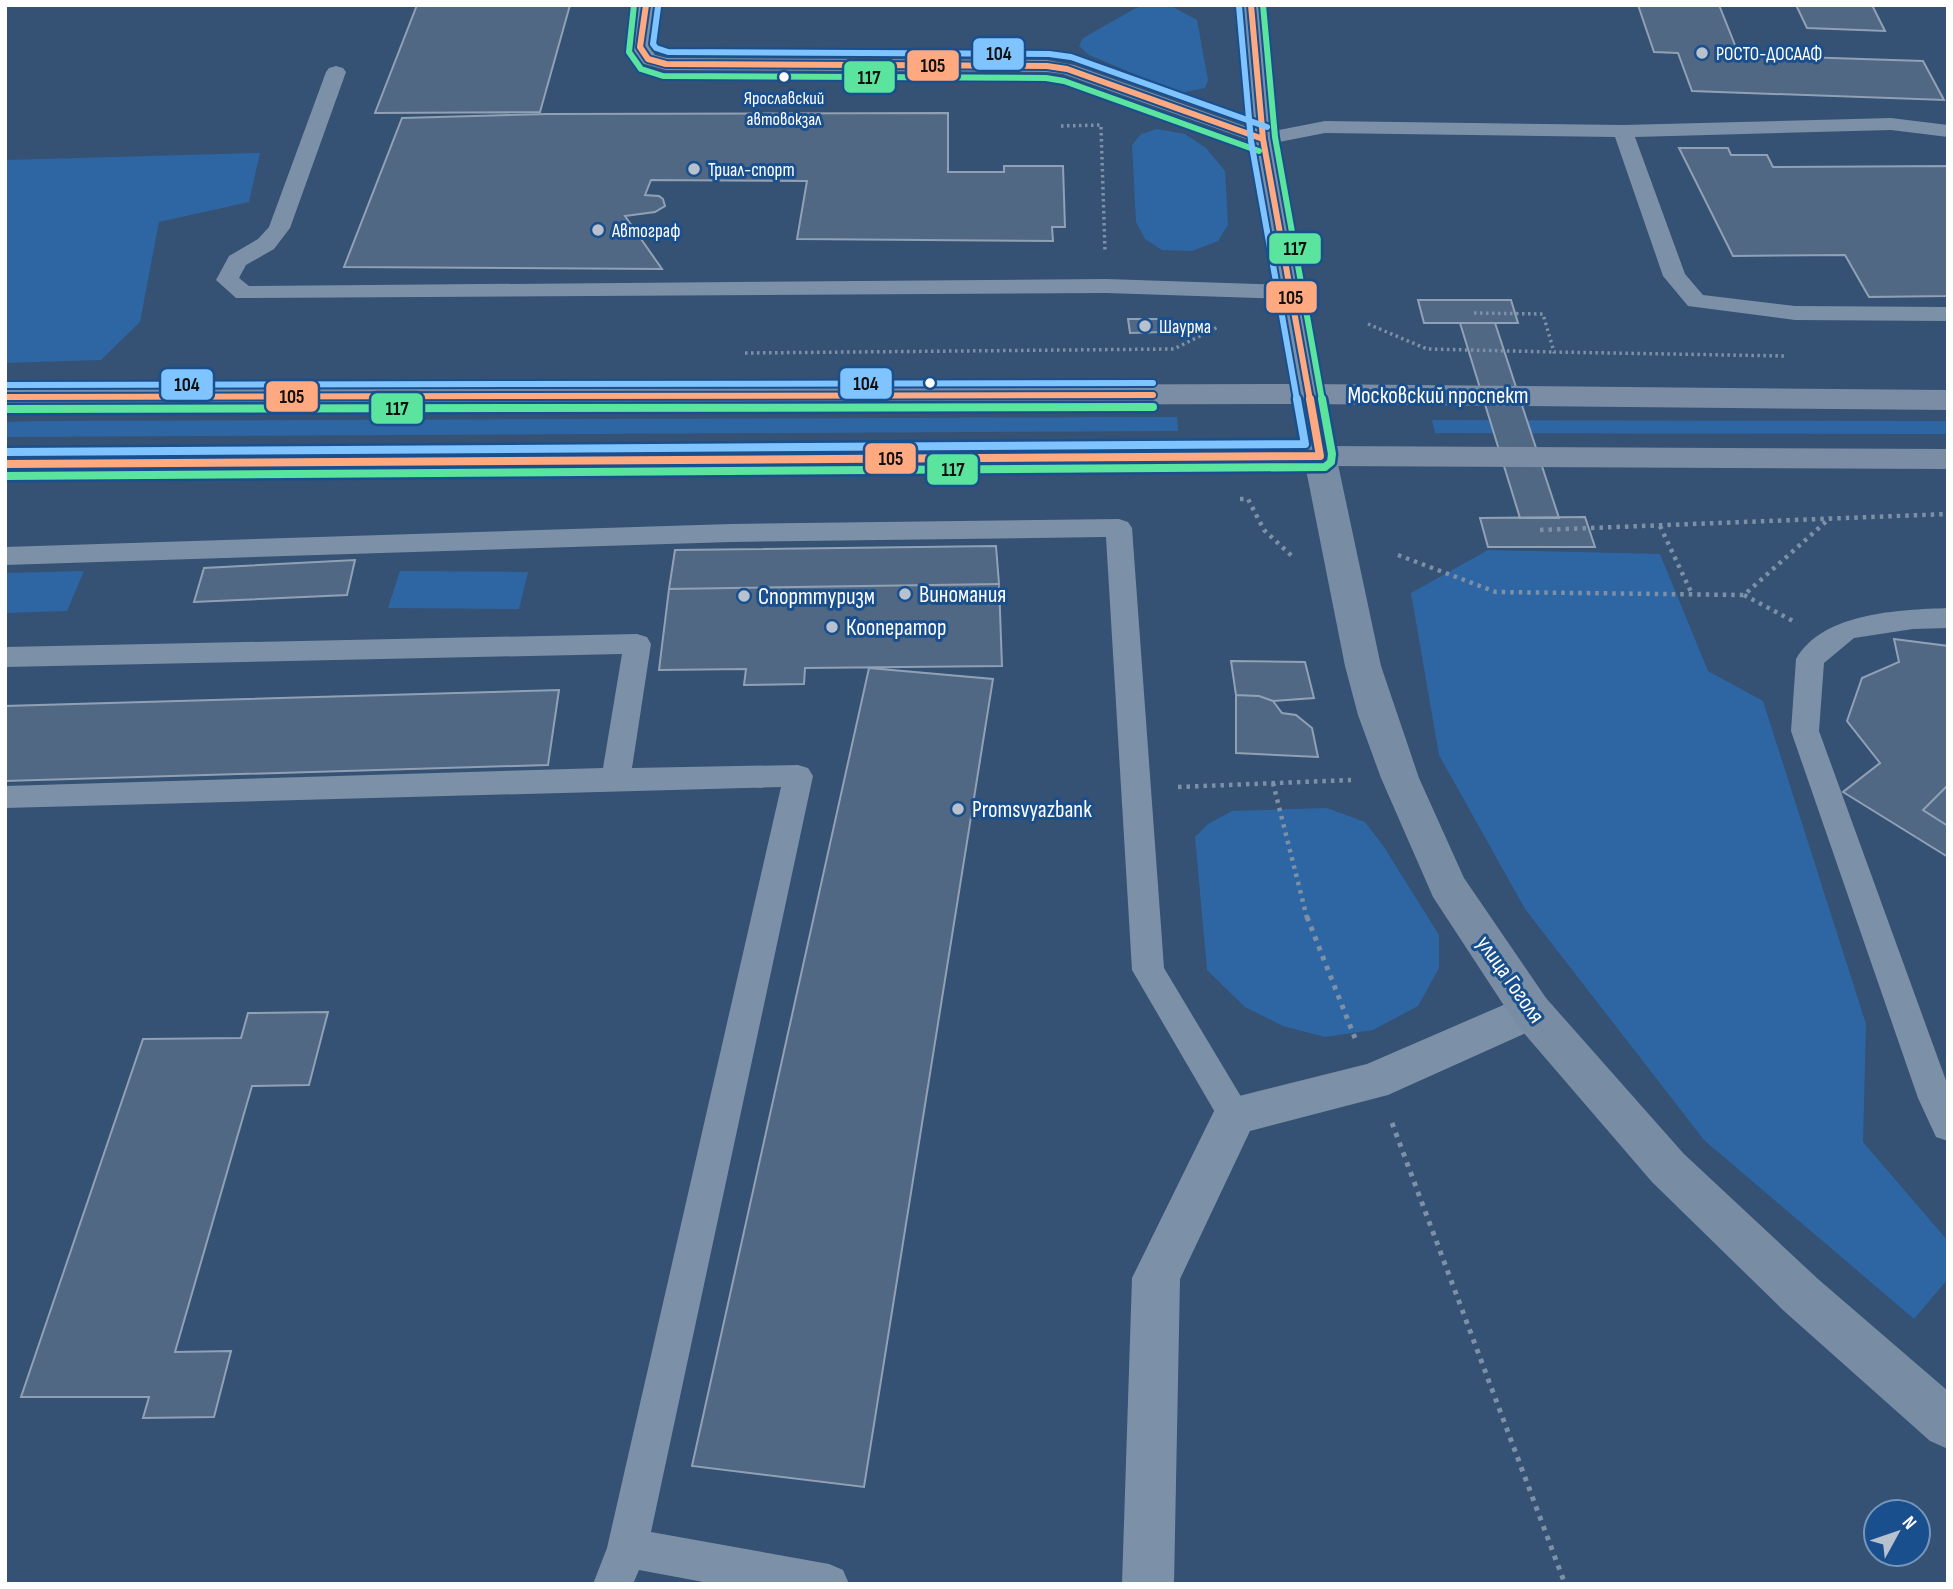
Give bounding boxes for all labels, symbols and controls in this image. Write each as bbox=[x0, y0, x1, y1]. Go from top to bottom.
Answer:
line badge: 104 bbox=[972, 37, 1025, 71]
text: 104 bbox=[986, 43, 1012, 66]
place label: РОСТО-ДОСААФ bbox=[1716, 43, 1822, 66]
marker: РОСТО-ДОСААФ bbox=[1694, 45, 1710, 61]
line badge: 105 bbox=[906, 49, 960, 82]
text: 105 bbox=[921, 55, 945, 78]
line badge: 117 bbox=[843, 60, 896, 94]
text: 117 bbox=[857, 67, 881, 90]
marker: Ярославский автовокзал bbox=[777, 70, 791, 84]
place label: Ярославский автовокзал bbox=[744, 88, 824, 130]
place label: Триал-спорт bbox=[708, 159, 795, 182]
marker: Триал-спорт bbox=[686, 161, 702, 177]
place label: Автограф bbox=[611, 220, 680, 243]
marker: Автограф bbox=[590, 222, 606, 238]
line badge: 117 bbox=[1268, 232, 1322, 265]
text: 117 bbox=[1283, 238, 1307, 261]
line badge: 105 bbox=[1265, 280, 1318, 314]
text: 105 bbox=[1279, 287, 1303, 310]
place label: Шаурма bbox=[1159, 316, 1211, 339]
marker: Шаурма bbox=[1137, 318, 1153, 334]
line badge: 104 bbox=[839, 367, 893, 400]
line badge: 104 bbox=[160, 368, 214, 401]
text: 104 bbox=[853, 373, 879, 396]
text: 104 bbox=[174, 374, 200, 397]
unlabelled marker bbox=[923, 376, 937, 390]
line badge: 105 bbox=[265, 380, 319, 413]
street label: Московский проспект bbox=[1347, 382, 1529, 410]
text: 105 bbox=[280, 386, 304, 409]
line badge: 117 bbox=[370, 392, 424, 425]
text: 117 bbox=[385, 398, 409, 421]
line badge: 105 bbox=[864, 442, 917, 475]
text: 105 bbox=[879, 448, 903, 471]
line badge: 117 bbox=[926, 453, 979, 486]
text: 117 bbox=[941, 459, 965, 482]
place label: Виномания bbox=[919, 581, 1006, 609]
place label: Спорттуризм bbox=[758, 583, 875, 611]
marker: Виномания bbox=[897, 586, 913, 602]
marker: Спорттуризм bbox=[736, 588, 752, 604]
place label: Кооператор bbox=[846, 614, 947, 642]
marker: Кооператор bbox=[824, 619, 840, 635]
place label: Promsvyazbank bbox=[972, 796, 1092, 824]
marker: Promsvyazbank bbox=[950, 801, 966, 817]
street label: улица Гоголя bbox=[1470, 931, 1550, 1029]
north arrow bbox=[1862, 1498, 1932, 1568]
text: N bbox=[1897, 1512, 1921, 1534]

